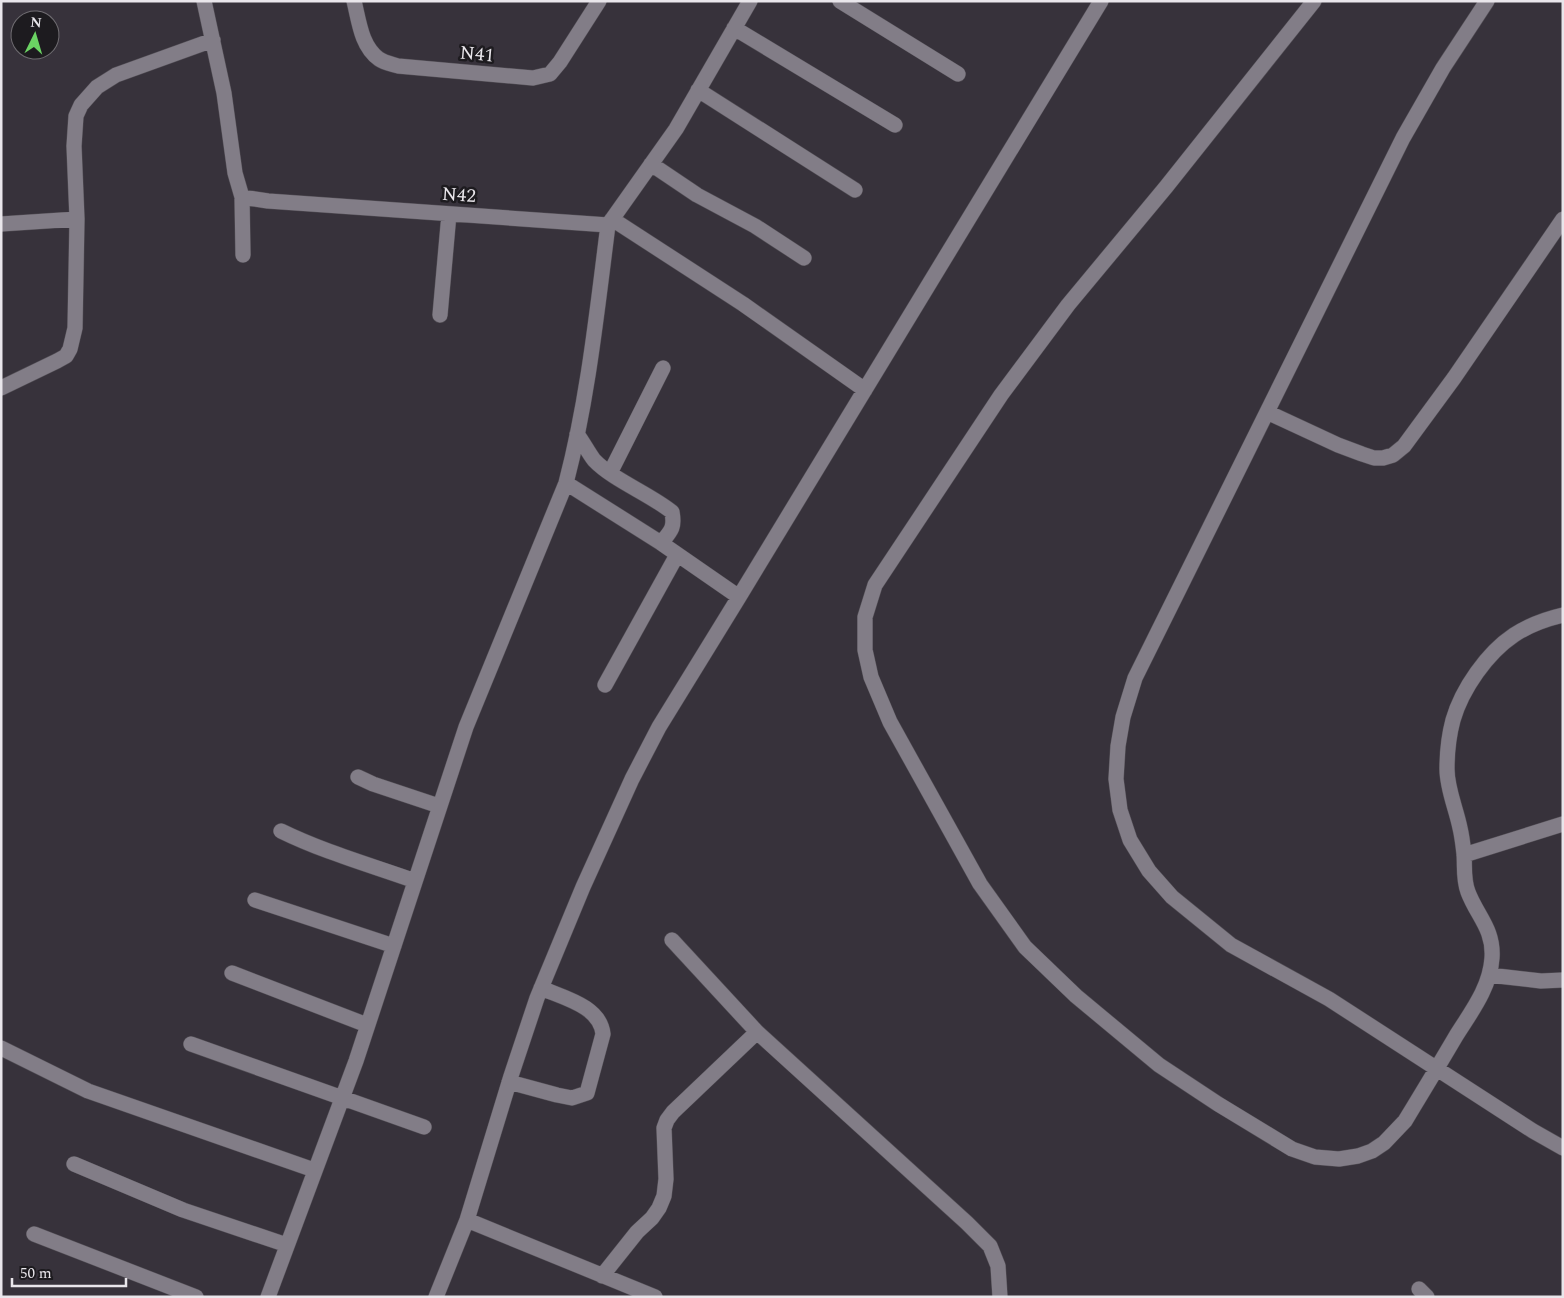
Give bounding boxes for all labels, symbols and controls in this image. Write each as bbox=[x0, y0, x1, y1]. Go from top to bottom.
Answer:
north arrow bbox=[10, 10, 60, 60]
text: N bbox=[29, 12, 43, 34]
street label: N41 bbox=[459, 39, 495, 70]
street label: N42 bbox=[441, 180, 477, 211]
scale bar bbox=[12, 1256, 126, 1288]
text: 50 m bbox=[20, 1262, 52, 1285]

